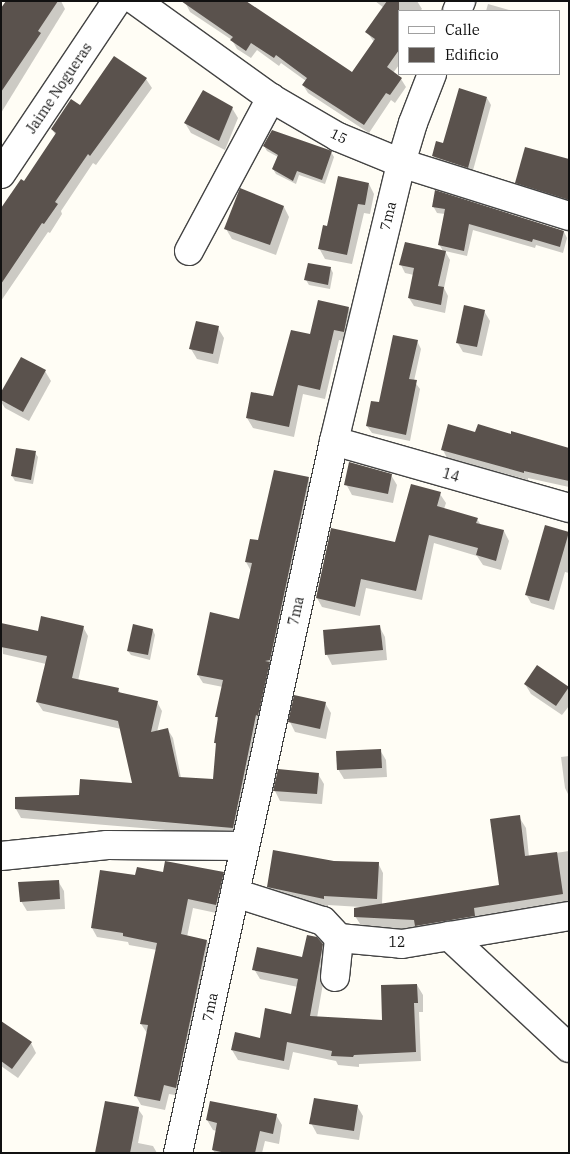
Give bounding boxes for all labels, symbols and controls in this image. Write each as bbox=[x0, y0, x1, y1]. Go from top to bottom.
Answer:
legend bbox=[398, 10, 560, 75]
text: Calle bbox=[445, 20, 480, 39]
street label: Jaime Nogueras bbox=[22, 40, 96, 136]
text: Edificio bbox=[445, 45, 499, 64]
street label: 15 bbox=[328, 125, 350, 147]
street label: 7ma bbox=[376, 200, 400, 232]
street label: 14 bbox=[441, 465, 461, 485]
street label: 7ma bbox=[285, 595, 307, 627]
street label: 12 bbox=[389, 934, 405, 950]
street label: 7ma bbox=[199, 991, 221, 1023]

